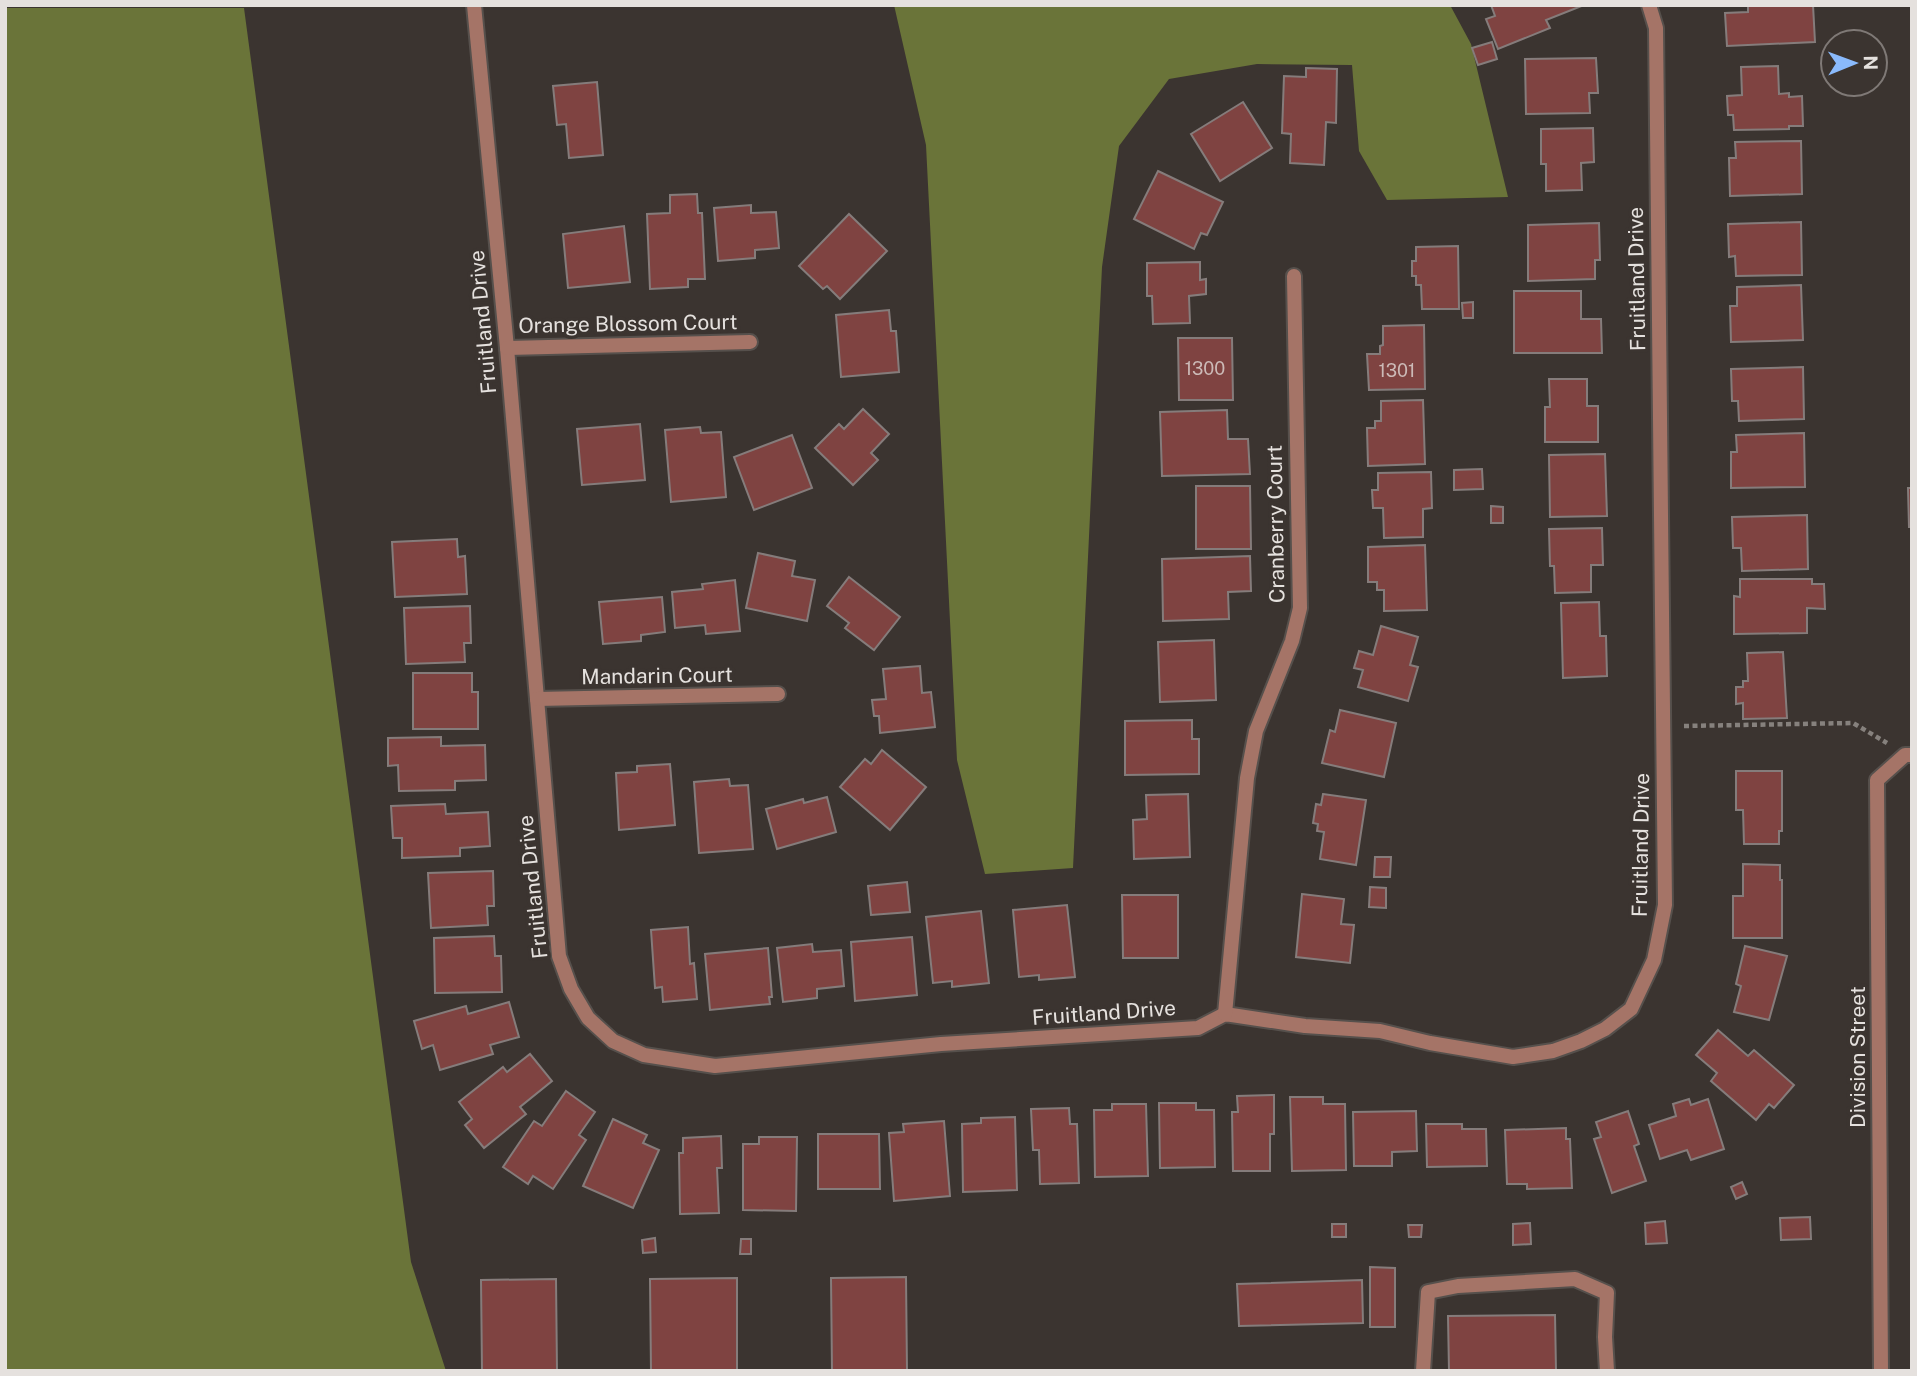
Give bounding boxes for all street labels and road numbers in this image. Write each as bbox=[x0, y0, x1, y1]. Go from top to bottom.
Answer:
street label: Fruitland Drive bbox=[1623, 207, 1650, 351]
street label: Fruitland Drive bbox=[464, 249, 501, 395]
street label: Orange Blossom Court bbox=[518, 309, 738, 338]
street label: Cranberry Court bbox=[1262, 445, 1289, 603]
street label: Mandarin Court bbox=[581, 662, 733, 689]
street label: Fruitland Drive bbox=[1627, 773, 1654, 917]
street label: Fruitland Drive bbox=[513, 814, 552, 960]
street label: Division Street bbox=[1845, 986, 1870, 1128]
street label: Fruitland Drive bbox=[1031, 995, 1177, 1030]

